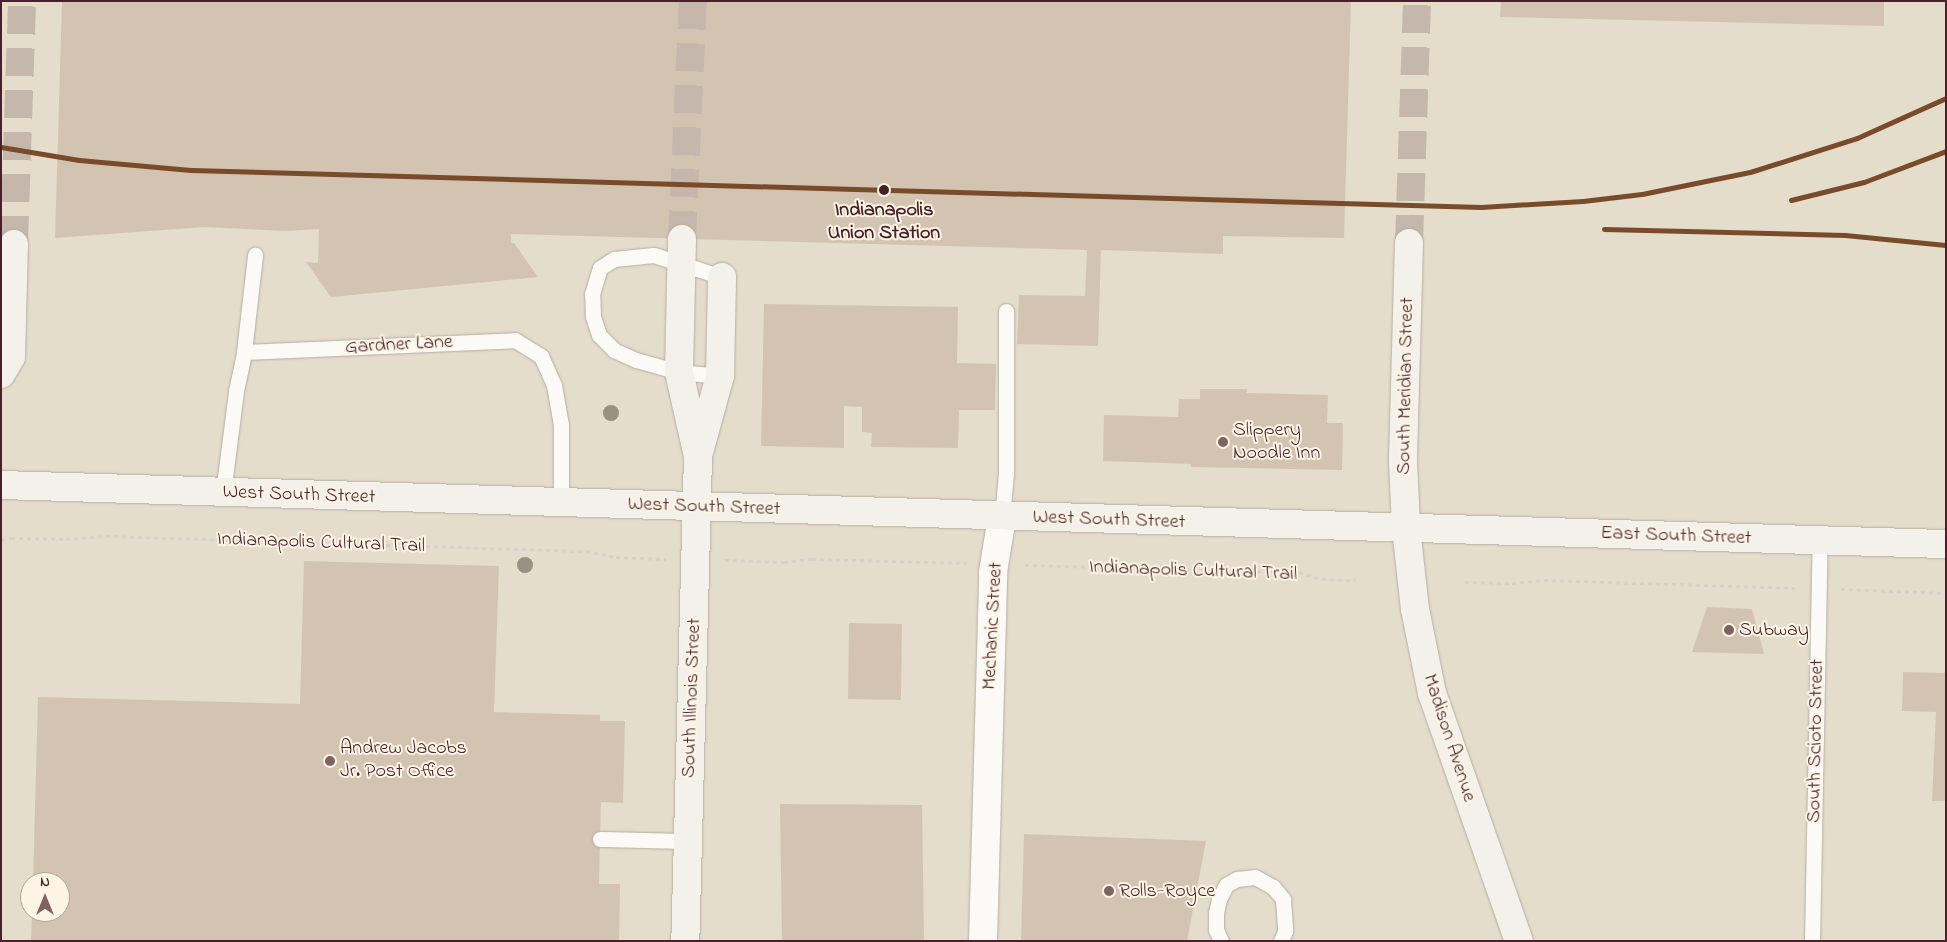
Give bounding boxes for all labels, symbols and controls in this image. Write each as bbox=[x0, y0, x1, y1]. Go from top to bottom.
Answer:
marker: Indianapolis Union Station bbox=[877, 183, 891, 197]
place label: Indianapolis Union Station bbox=[828, 199, 940, 246]
street label: South Meridian Street bbox=[1392, 297, 1420, 475]
street label: Gardner Lane bbox=[345, 330, 453, 360]
place label: Slippery Noodle Inn bbox=[1233, 419, 1320, 466]
marker: Slippery Noodle Inn bbox=[1217, 436, 1229, 448]
street label: West South Street bbox=[222, 480, 376, 510]
street label: West South Street bbox=[627, 492, 781, 522]
street label: West South Street bbox=[1032, 505, 1186, 535]
street label: East South Street bbox=[1600, 521, 1752, 551]
street label: Indianapolis Cultural Trail bbox=[217, 527, 425, 559]
street label: Indianapolis Cultural Trail bbox=[1089, 555, 1297, 587]
street label: Mechanic Street bbox=[978, 561, 1008, 691]
street label: South Illinois Street bbox=[677, 617, 707, 779]
place label: Subway bbox=[1739, 618, 1809, 642]
marker: Subway bbox=[1723, 624, 1735, 636]
street label: South Scioto Street bbox=[1803, 659, 1829, 823]
street label: Madison Avenue bbox=[1417, 671, 1481, 805]
place label: Andrew Jacobs Jr. Post Office bbox=[340, 737, 467, 784]
marker: Andrew Jacobs Jr. Post Office bbox=[324, 755, 336, 767]
north arrow bbox=[20, 872, 70, 922]
text: N bbox=[40, 872, 50, 893]
place label: Rolls-Royce bbox=[1119, 879, 1215, 903]
marker: Rolls-Royce bbox=[1103, 885, 1115, 897]

